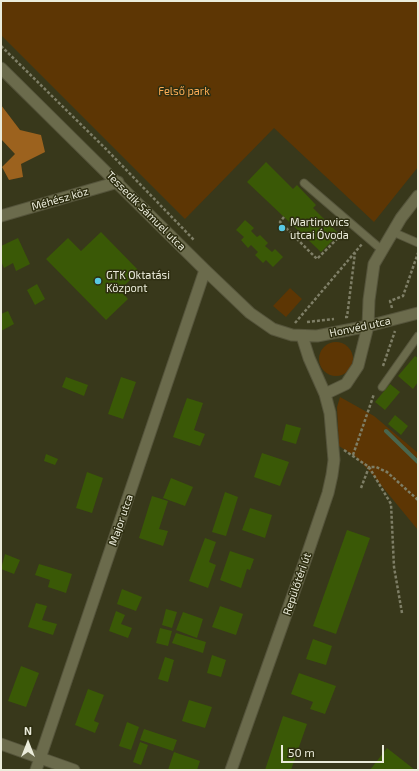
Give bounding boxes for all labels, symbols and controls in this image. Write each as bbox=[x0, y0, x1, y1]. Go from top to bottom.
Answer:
park label: Felső park bbox=[158, 84, 210, 98]
street label: Tessedik Sámuel utca bbox=[104, 169, 188, 253]
street label: Méhész köz bbox=[30, 185, 90, 213]
place label: Martinovics utcai Óvoda bbox=[290, 215, 349, 241]
marker: Martinovics utcai Óvoda bbox=[277, 223, 287, 233]
place label: GTK Oktatási Központ bbox=[106, 268, 170, 294]
marker: GTK Oktatási Központ bbox=[93, 276, 103, 286]
street label: Honvéd utca bbox=[328, 314, 392, 340]
street label: Major utca bbox=[106, 493, 136, 547]
street label: Repülőtéri út bbox=[280, 551, 314, 617]
north arrow bbox=[8, 723, 48, 763]
text: N bbox=[24, 724, 32, 737]
scale bar bbox=[283, 737, 386, 763]
text: 50 m bbox=[288, 745, 315, 759]

